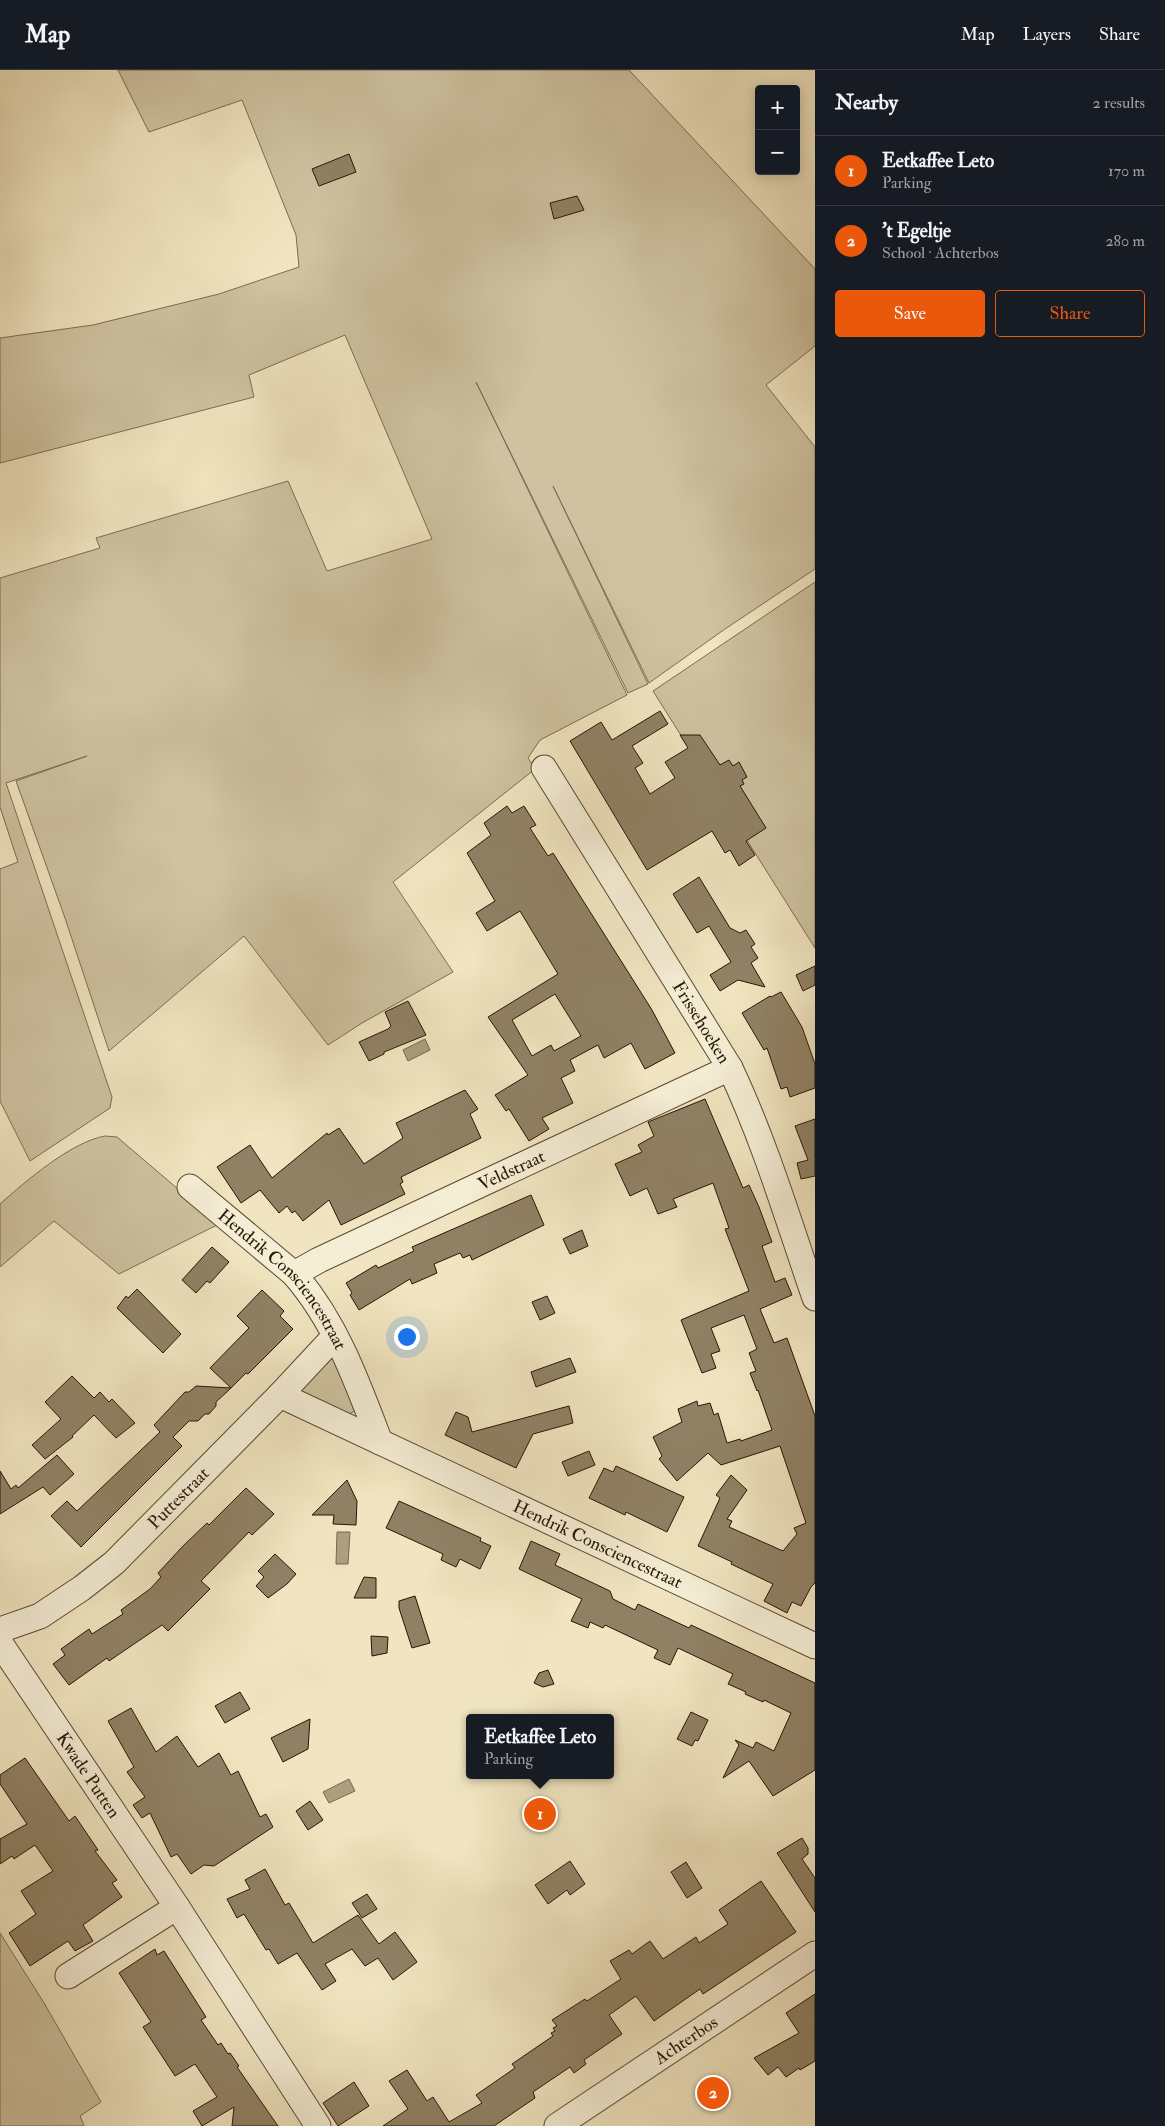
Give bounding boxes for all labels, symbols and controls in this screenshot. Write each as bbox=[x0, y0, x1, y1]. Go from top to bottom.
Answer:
text: Map bbox=[25, 19, 70, 50]
text: Map bbox=[961, 23, 995, 46]
text: Layers bbox=[1023, 23, 1071, 46]
text: Share bbox=[1099, 23, 1140, 46]
map controls bbox=[755, 85, 800, 175]
button: + bbox=[755, 85, 800, 130]
text: Nearby bbox=[835, 89, 898, 116]
text: 2 results bbox=[1092, 93, 1145, 113]
button: − bbox=[755, 130, 800, 175]
text: Eetkaffee Leto bbox=[882, 149, 994, 173]
text: 1 bbox=[848, 161, 854, 181]
text: 170 m bbox=[1108, 161, 1145, 181]
text: Parking bbox=[882, 173, 932, 193]
text: 't Egeltje bbox=[882, 219, 951, 243]
text: 2 bbox=[847, 231, 855, 251]
text: 280 m bbox=[1105, 231, 1145, 251]
text: School · Achterbos bbox=[882, 243, 999, 263]
button: Save bbox=[835, 290, 985, 337]
button: Share bbox=[995, 290, 1145, 337]
street label: Frissehoeken bbox=[667, 977, 736, 1068]
street label: Veldstraat bbox=[474, 1144, 549, 1196]
street label: Hendrik Consciencestraat bbox=[213, 1204, 352, 1354]
your location bbox=[394, 1324, 420, 1350]
street label: Puttestraat bbox=[143, 1462, 214, 1534]
street label: Hendrik Consciencestraat bbox=[509, 1495, 686, 1594]
popup bbox=[466, 1714, 614, 1779]
text: Eetkaffee Leto bbox=[484, 1725, 596, 1749]
street label: Kwade Putten bbox=[51, 1728, 126, 1823]
text: Parking bbox=[484, 1749, 533, 1769]
pin: 1 bbox=[524, 1795, 556, 1833]
street label: Achterbos bbox=[649, 2011, 722, 2070]
pin: 2 bbox=[697, 2074, 729, 2112]

